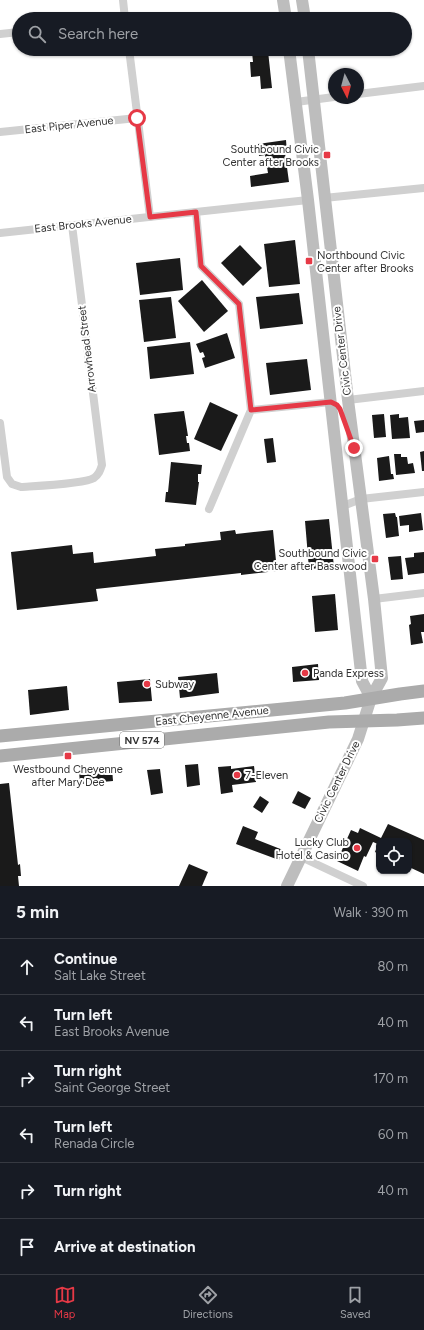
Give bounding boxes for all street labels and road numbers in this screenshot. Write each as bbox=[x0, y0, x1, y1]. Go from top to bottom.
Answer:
street label: East Piper Avenue bbox=[24, 114, 114, 136]
street label: East Brooks Avenue bbox=[34, 212, 132, 236]
street label: Arrowhead Street bbox=[75, 305, 99, 393]
street label: Civic Center Drive bbox=[330, 306, 354, 396]
street label: East Cheyenne Avenue bbox=[155, 704, 269, 728]
road number: NV 574 bbox=[120, 732, 164, 748]
street label: Civic Center Drive bbox=[312, 739, 362, 825]

